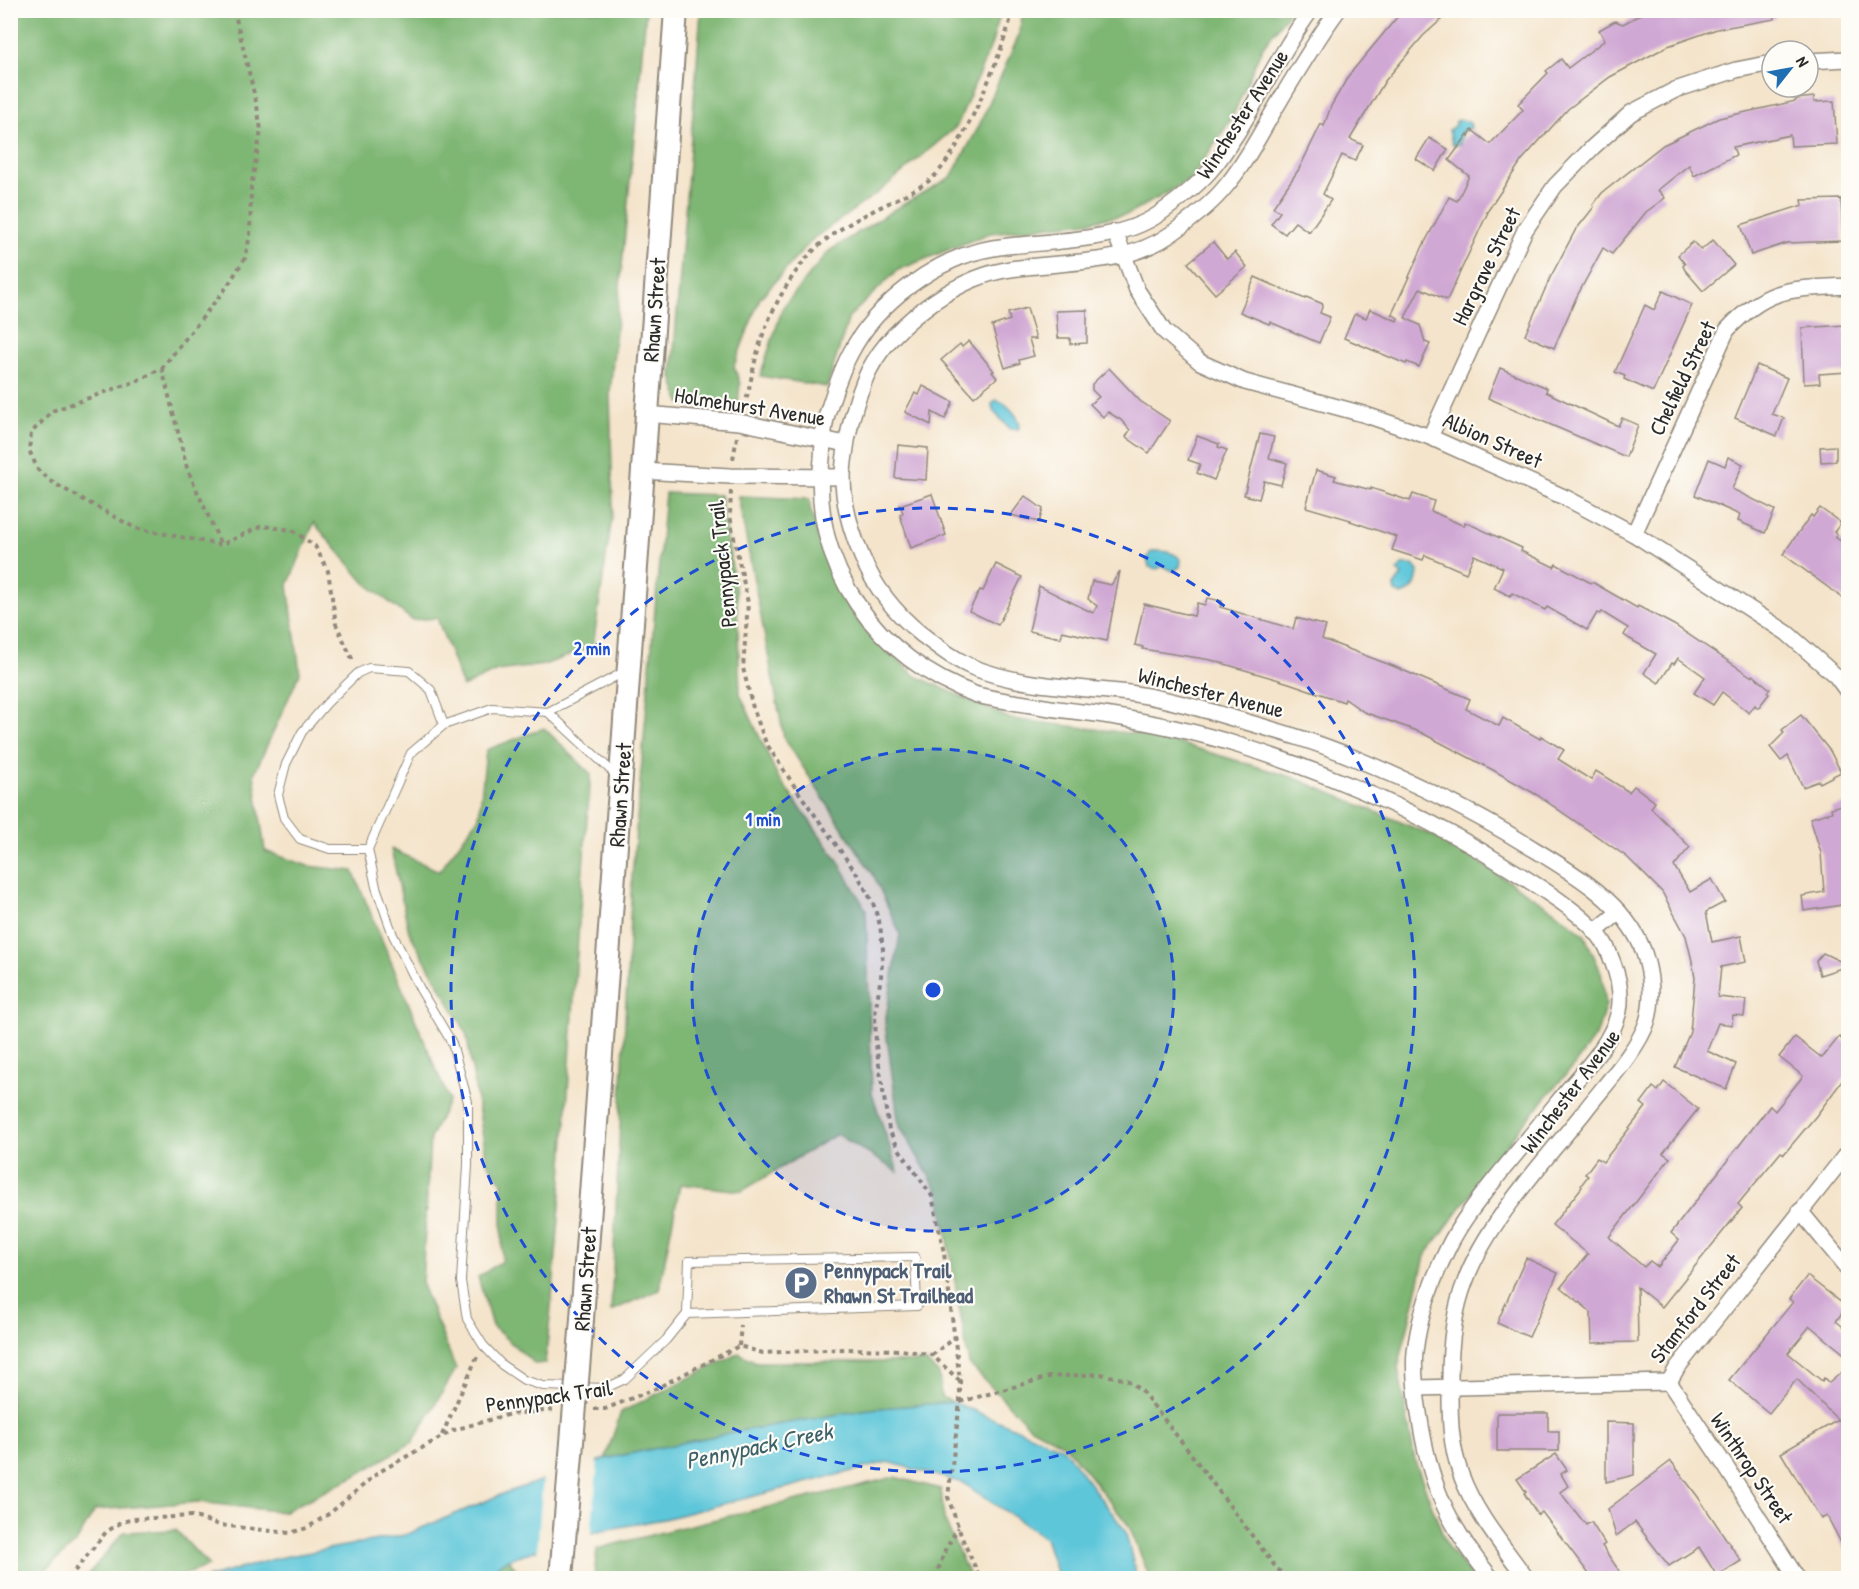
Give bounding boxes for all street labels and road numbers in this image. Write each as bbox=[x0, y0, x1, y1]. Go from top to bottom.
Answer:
street label: Winchester Avenue bbox=[1189, 43, 1295, 185]
street label: Hargrave Street bbox=[1444, 201, 1528, 330]
street label: Rhawn Street bbox=[635, 257, 673, 363]
street label: Chelfield Street bbox=[1641, 315, 1723, 440]
street label: Holmehurst Avenue bbox=[673, 379, 828, 433]
street label: Albion Street bbox=[1439, 405, 1548, 475]
street label: Pennypack Trail bbox=[700, 499, 744, 629]
street label: Winchester Avenue bbox=[1135, 659, 1287, 725]
street label: Rhawn Street bbox=[601, 742, 639, 848]
street label: Winchester Avenue bbox=[1513, 1022, 1627, 1160]
street label: Rhawn Street bbox=[566, 1226, 604, 1332]
street label: Stamford Street bbox=[1643, 1247, 1748, 1369]
street label: Pennypack Trail bbox=[484, 1372, 614, 1420]
street label: Winthrop Street bbox=[1704, 1406, 1801, 1530]

